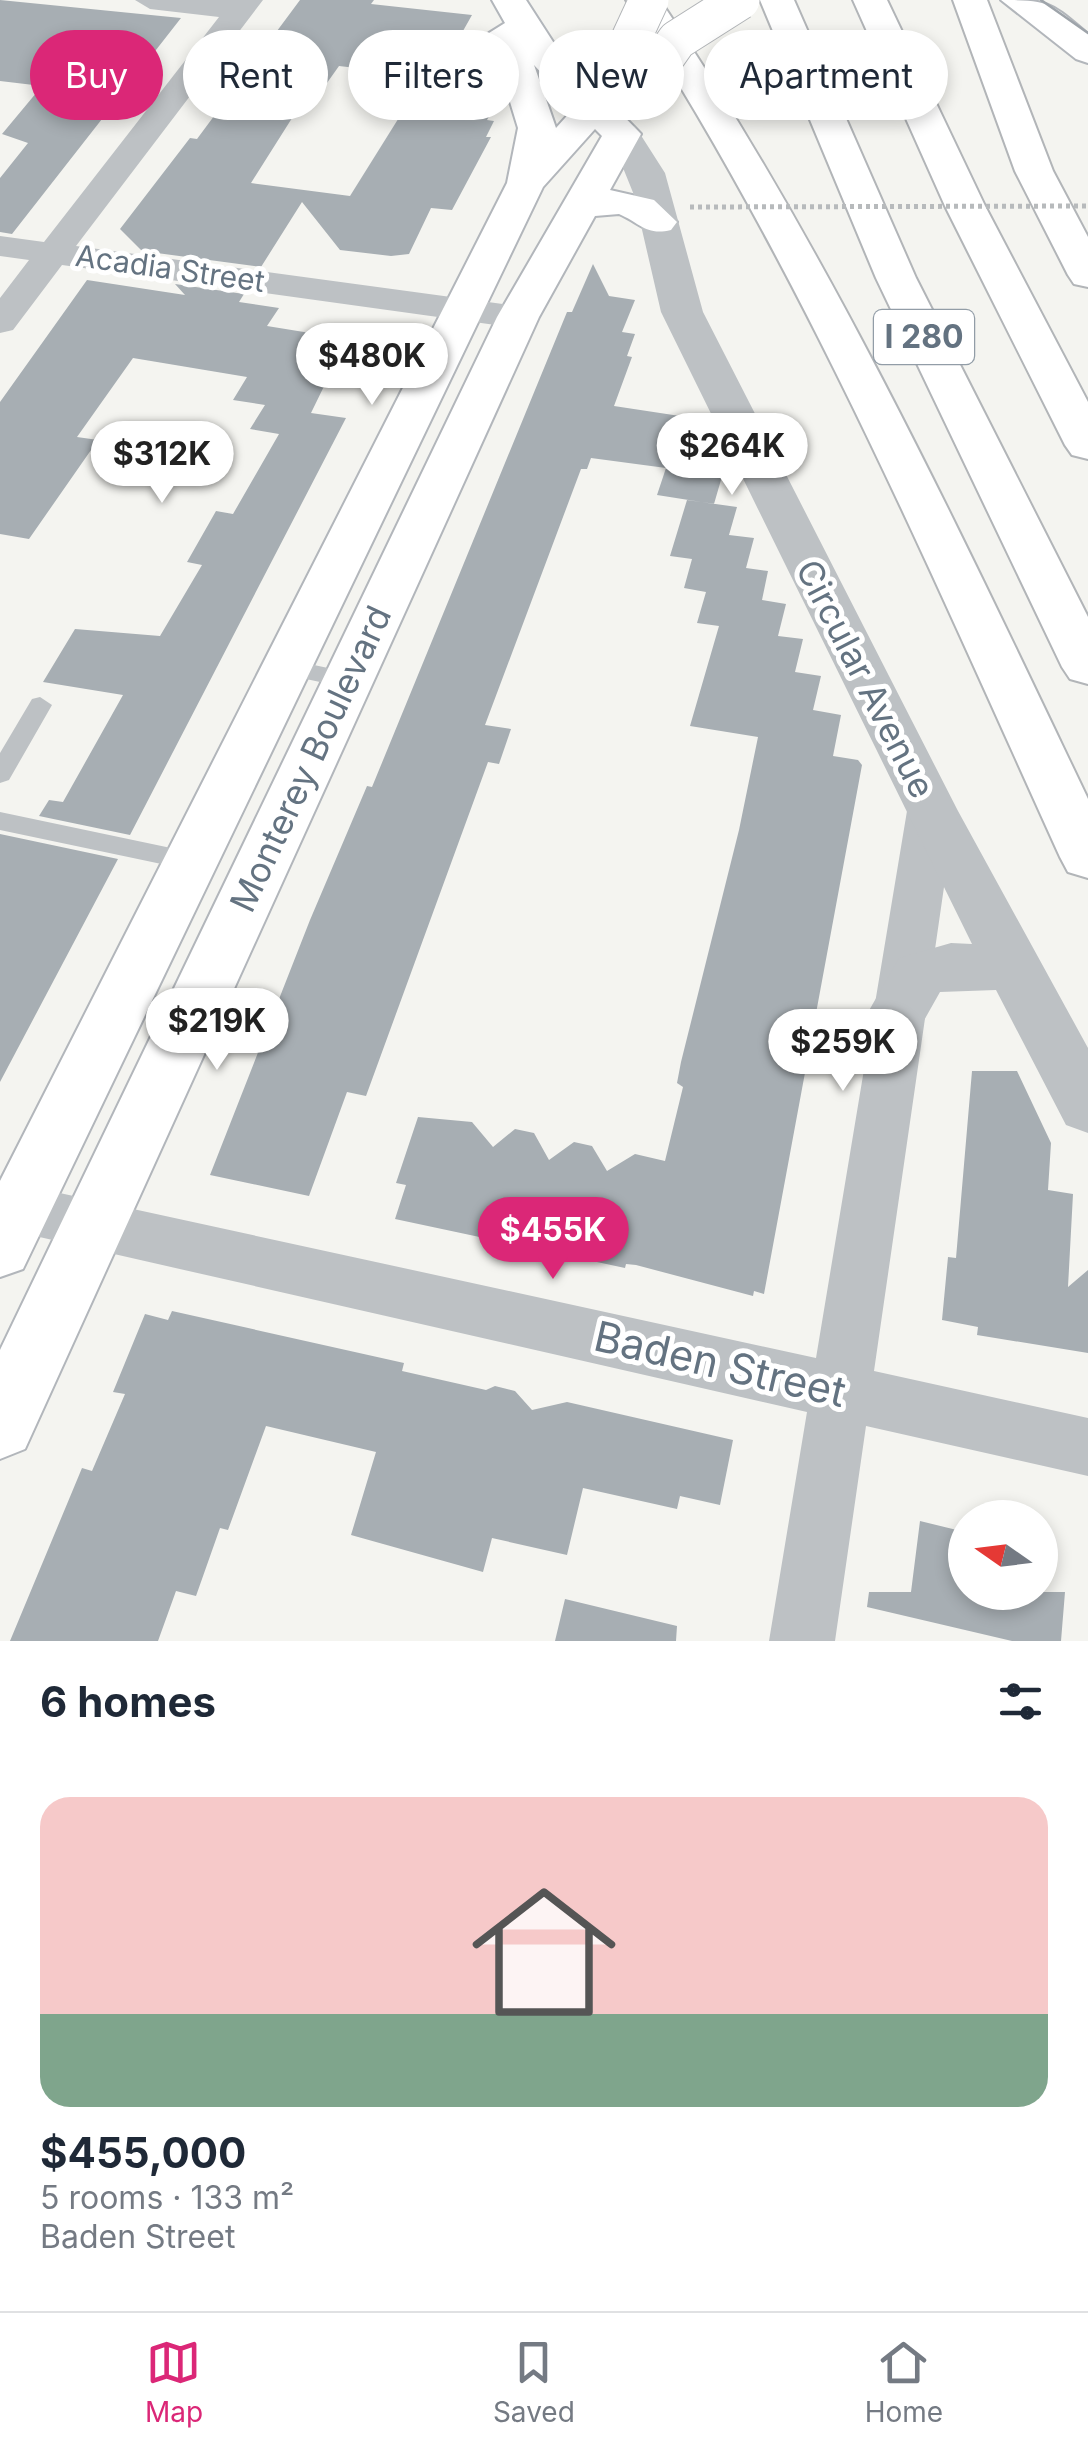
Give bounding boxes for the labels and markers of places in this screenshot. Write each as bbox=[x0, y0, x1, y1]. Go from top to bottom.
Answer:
pin: $480K bbox=[302, 323, 442, 408]
pin: $264K bbox=[662, 413, 802, 498]
pin: $312K bbox=[92, 421, 232, 506]
pin: $219K bbox=[147, 988, 287, 1073]
pin: $259K bbox=[773, 1009, 913, 1094]
pin: $455K bbox=[483, 1197, 623, 1282]

